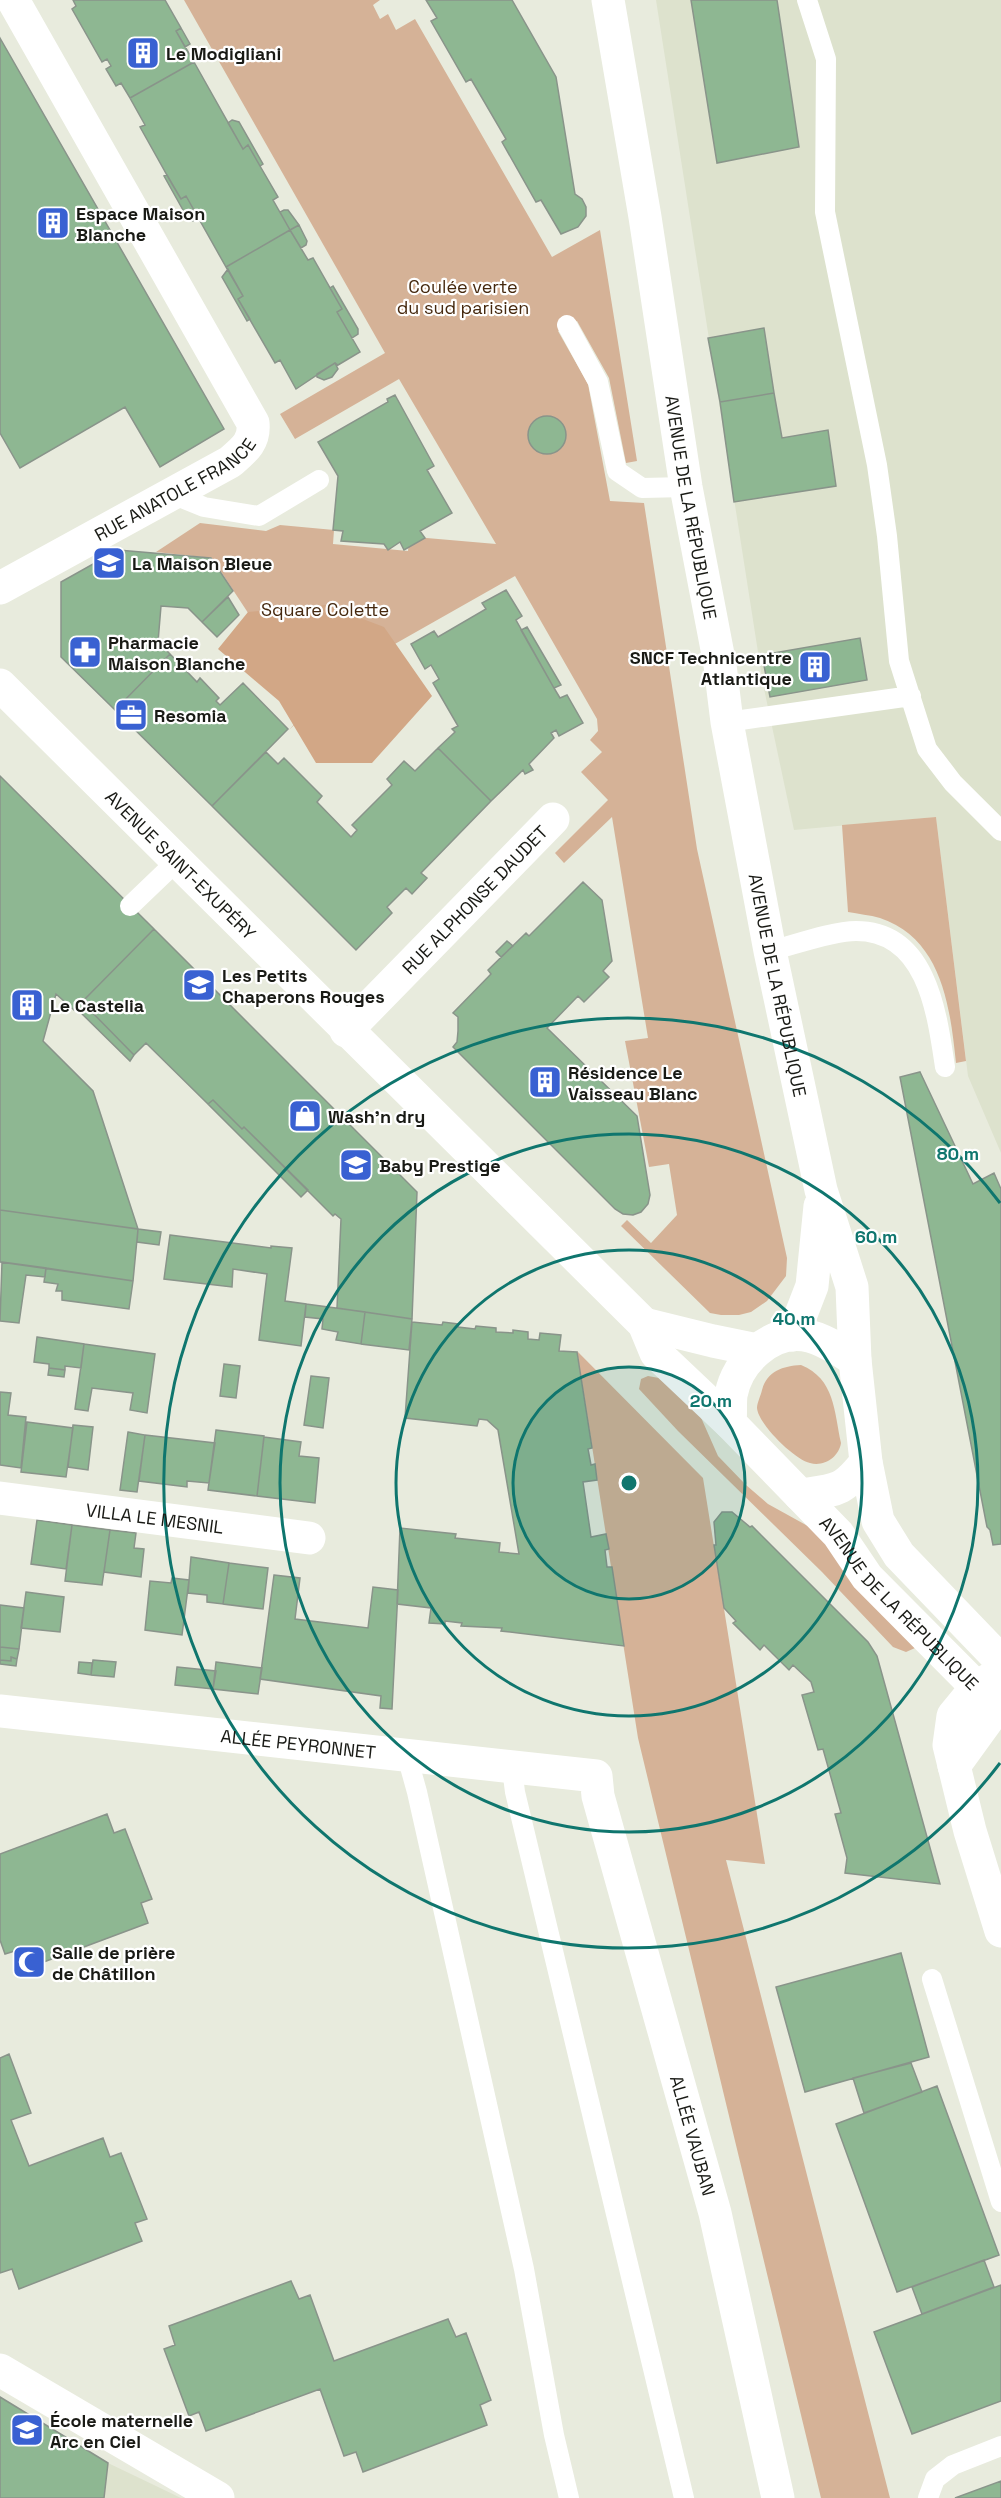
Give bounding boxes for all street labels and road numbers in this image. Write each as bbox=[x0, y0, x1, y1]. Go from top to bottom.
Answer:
street label: AVENUE DE LA RÉPUBLIQUE bbox=[661, 393, 723, 621]
street label: RUE ANATOLE FRANCE bbox=[90, 433, 261, 546]
street label: AVENUE SAINT-EXUPÉRY bbox=[101, 785, 261, 944]
street label: RUE ALPHONSE DAUDET bbox=[397, 820, 553, 979]
street label: AVENUE DE LA RÉPUBLIQUE bbox=[744, 872, 812, 1099]
street label: VILLA LE MESNIL bbox=[85, 1498, 225, 1538]
street label: AVENUE DE LA RÉPUBLIQUE bbox=[815, 1511, 984, 1695]
street label: ALLÉE PEYRONNET bbox=[219, 1724, 377, 1763]
street label: ALLÉE VAUBAN bbox=[665, 2072, 721, 2198]

